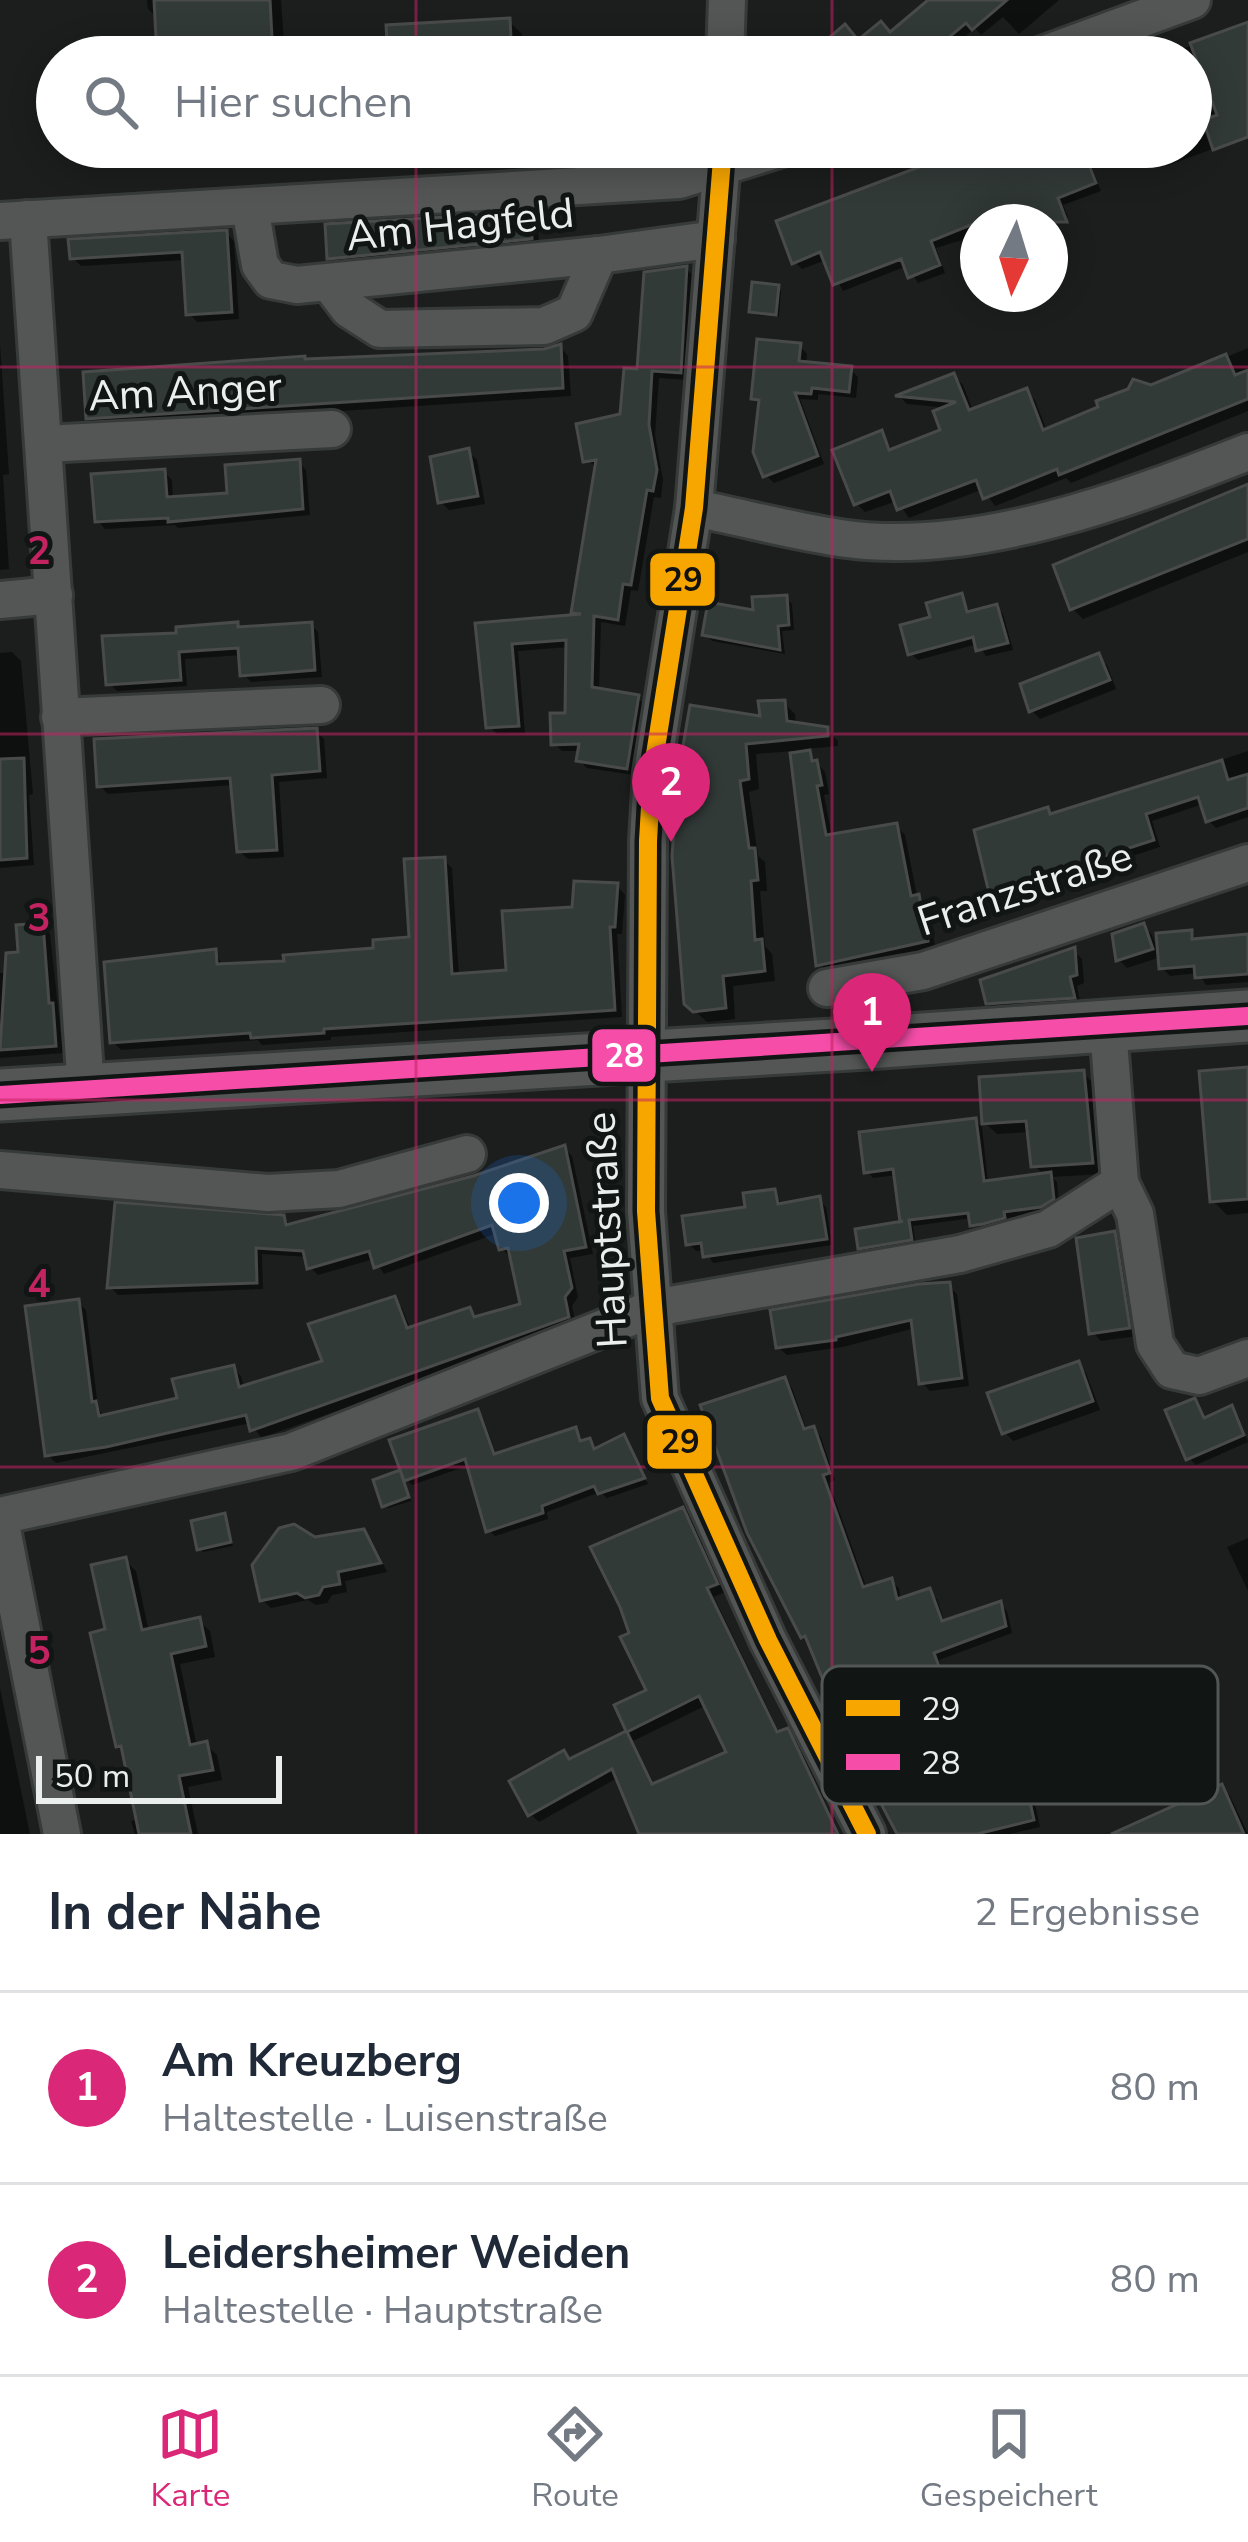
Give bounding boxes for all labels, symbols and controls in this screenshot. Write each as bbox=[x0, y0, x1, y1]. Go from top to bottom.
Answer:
search box bbox=[36, 36, 1212, 168]
icon: search bbox=[78, 69, 144, 135]
text: Hier suchen bbox=[174, 72, 413, 133]
street label: Am Hagfeld bbox=[343, 185, 577, 265]
north arrow bbox=[960, 204, 1068, 312]
street label: Am Anger bbox=[87, 358, 283, 426]
text: 2 bbox=[27, 525, 51, 578]
line badge: 29 bbox=[648, 551, 717, 608]
text: 29 bbox=[663, 558, 703, 603]
pin: 2 bbox=[632, 743, 710, 842]
street label: Franzstraße bbox=[910, 827, 1140, 951]
text: 3 bbox=[27, 892, 51, 945]
pin: 1 bbox=[833, 973, 911, 1072]
line badge: 28 bbox=[590, 1027, 658, 1084]
text: 28 bbox=[604, 1034, 644, 1079]
street label: Hauptstraße bbox=[572, 1110, 642, 1350]
your location bbox=[489, 1173, 549, 1233]
text: 4 bbox=[27, 1258, 51, 1311]
line badge: 29 bbox=[645, 1413, 714, 1471]
text: 29 bbox=[660, 1420, 700, 1465]
text: 5 bbox=[27, 1625, 51, 1678]
legend bbox=[822, 1666, 1218, 1804]
text: 29 bbox=[921, 1687, 961, 1732]
text: 28 bbox=[921, 1741, 961, 1786]
scale bar bbox=[36, 1750, 282, 1803]
text: 50 m bbox=[54, 1754, 130, 1799]
text: In der Nähe bbox=[48, 1877, 321, 1947]
text: 2 Ergebnisse bbox=[974, 1886, 1200, 1939]
text: Am Kreuzberg bbox=[162, 2031, 462, 2092]
text: 1 bbox=[75, 2061, 99, 2114]
text: 80 m bbox=[1110, 2061, 1200, 2114]
text: Haltestelle · Luisenstraße bbox=[162, 2092, 608, 2145]
text: Leidersheimer Weiden bbox=[162, 2223, 630, 2284]
text: 2 bbox=[75, 2253, 99, 2306]
text: 80 m bbox=[1110, 2253, 1200, 2306]
text: Haltestelle · Hauptstraße bbox=[162, 2284, 603, 2337]
tab: Karte bbox=[151, 2401, 230, 2518]
tab: Route bbox=[531, 2401, 619, 2518]
tab: Gespeichert bbox=[920, 2401, 1097, 2518]

